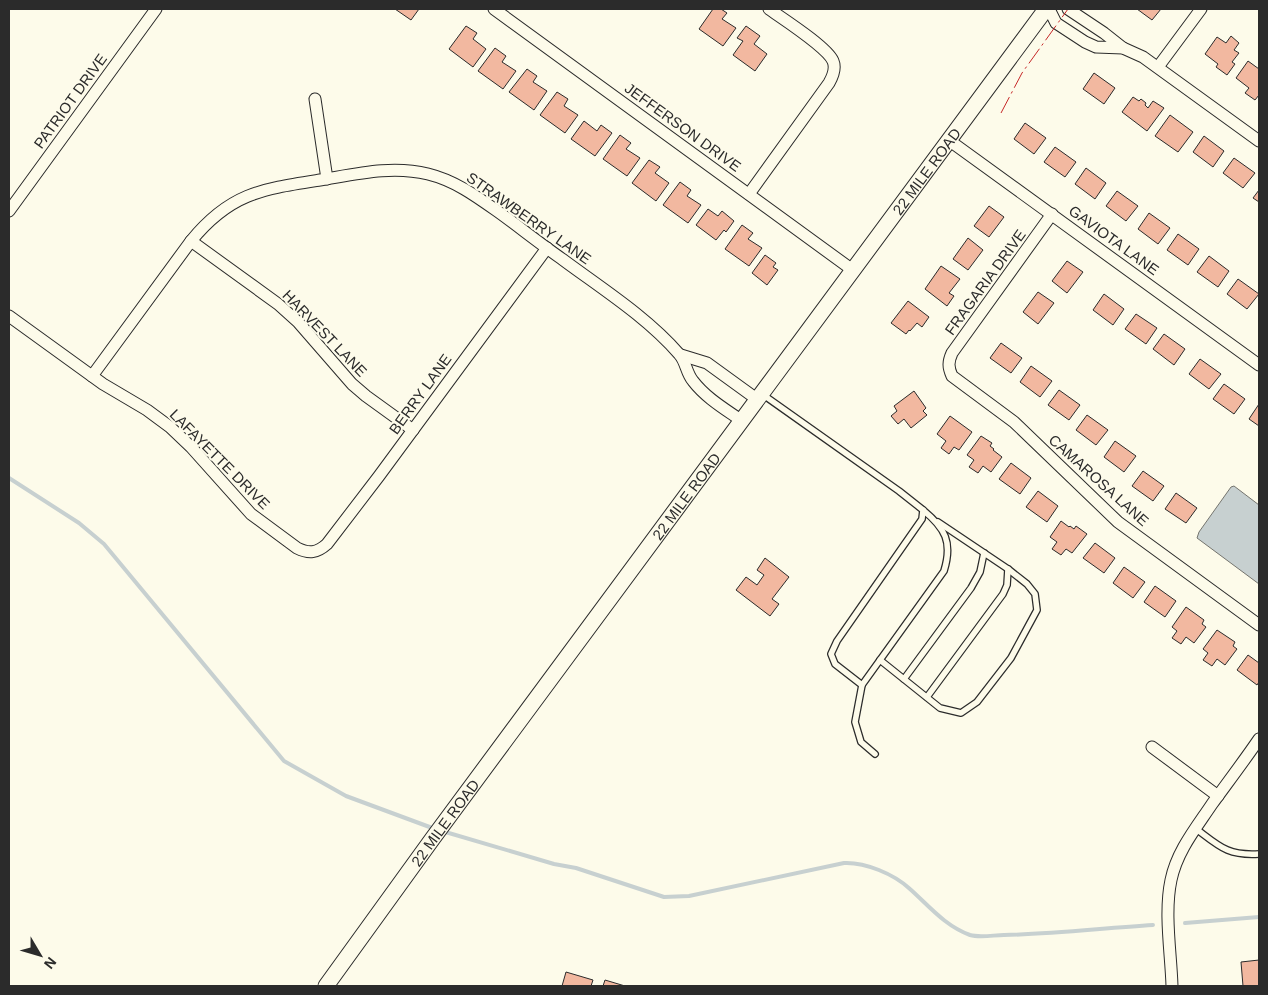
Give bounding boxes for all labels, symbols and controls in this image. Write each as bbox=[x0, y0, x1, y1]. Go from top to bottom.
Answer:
street label: PATRIOT DRIVE bbox=[30, 50, 110, 152]
street label: JEFFERSON DRIVE bbox=[622, 79, 744, 175]
street label: 22 MILE ROAD bbox=[889, 124, 964, 218]
street label: STRAWBERRY LANE bbox=[463, 169, 595, 267]
street label: GAVIOTA LANE bbox=[1066, 202, 1162, 278]
street label: FRAGARIA DRIVE bbox=[941, 226, 1029, 338]
street label: HARVEST LANE bbox=[279, 286, 371, 380]
street label: BERRY LANE bbox=[385, 351, 455, 437]
street label: LAFAYETTE DRIVE bbox=[167, 406, 273, 512]
street label: CAMAROSA LANE bbox=[1046, 431, 1152, 529]
street label: 22 MILE ROAD bbox=[648, 449, 724, 543]
street label: 22 MILE ROAD bbox=[407, 776, 482, 869]
north arrow bbox=[15, 930, 65, 980]
text: N bbox=[41, 954, 60, 972]

